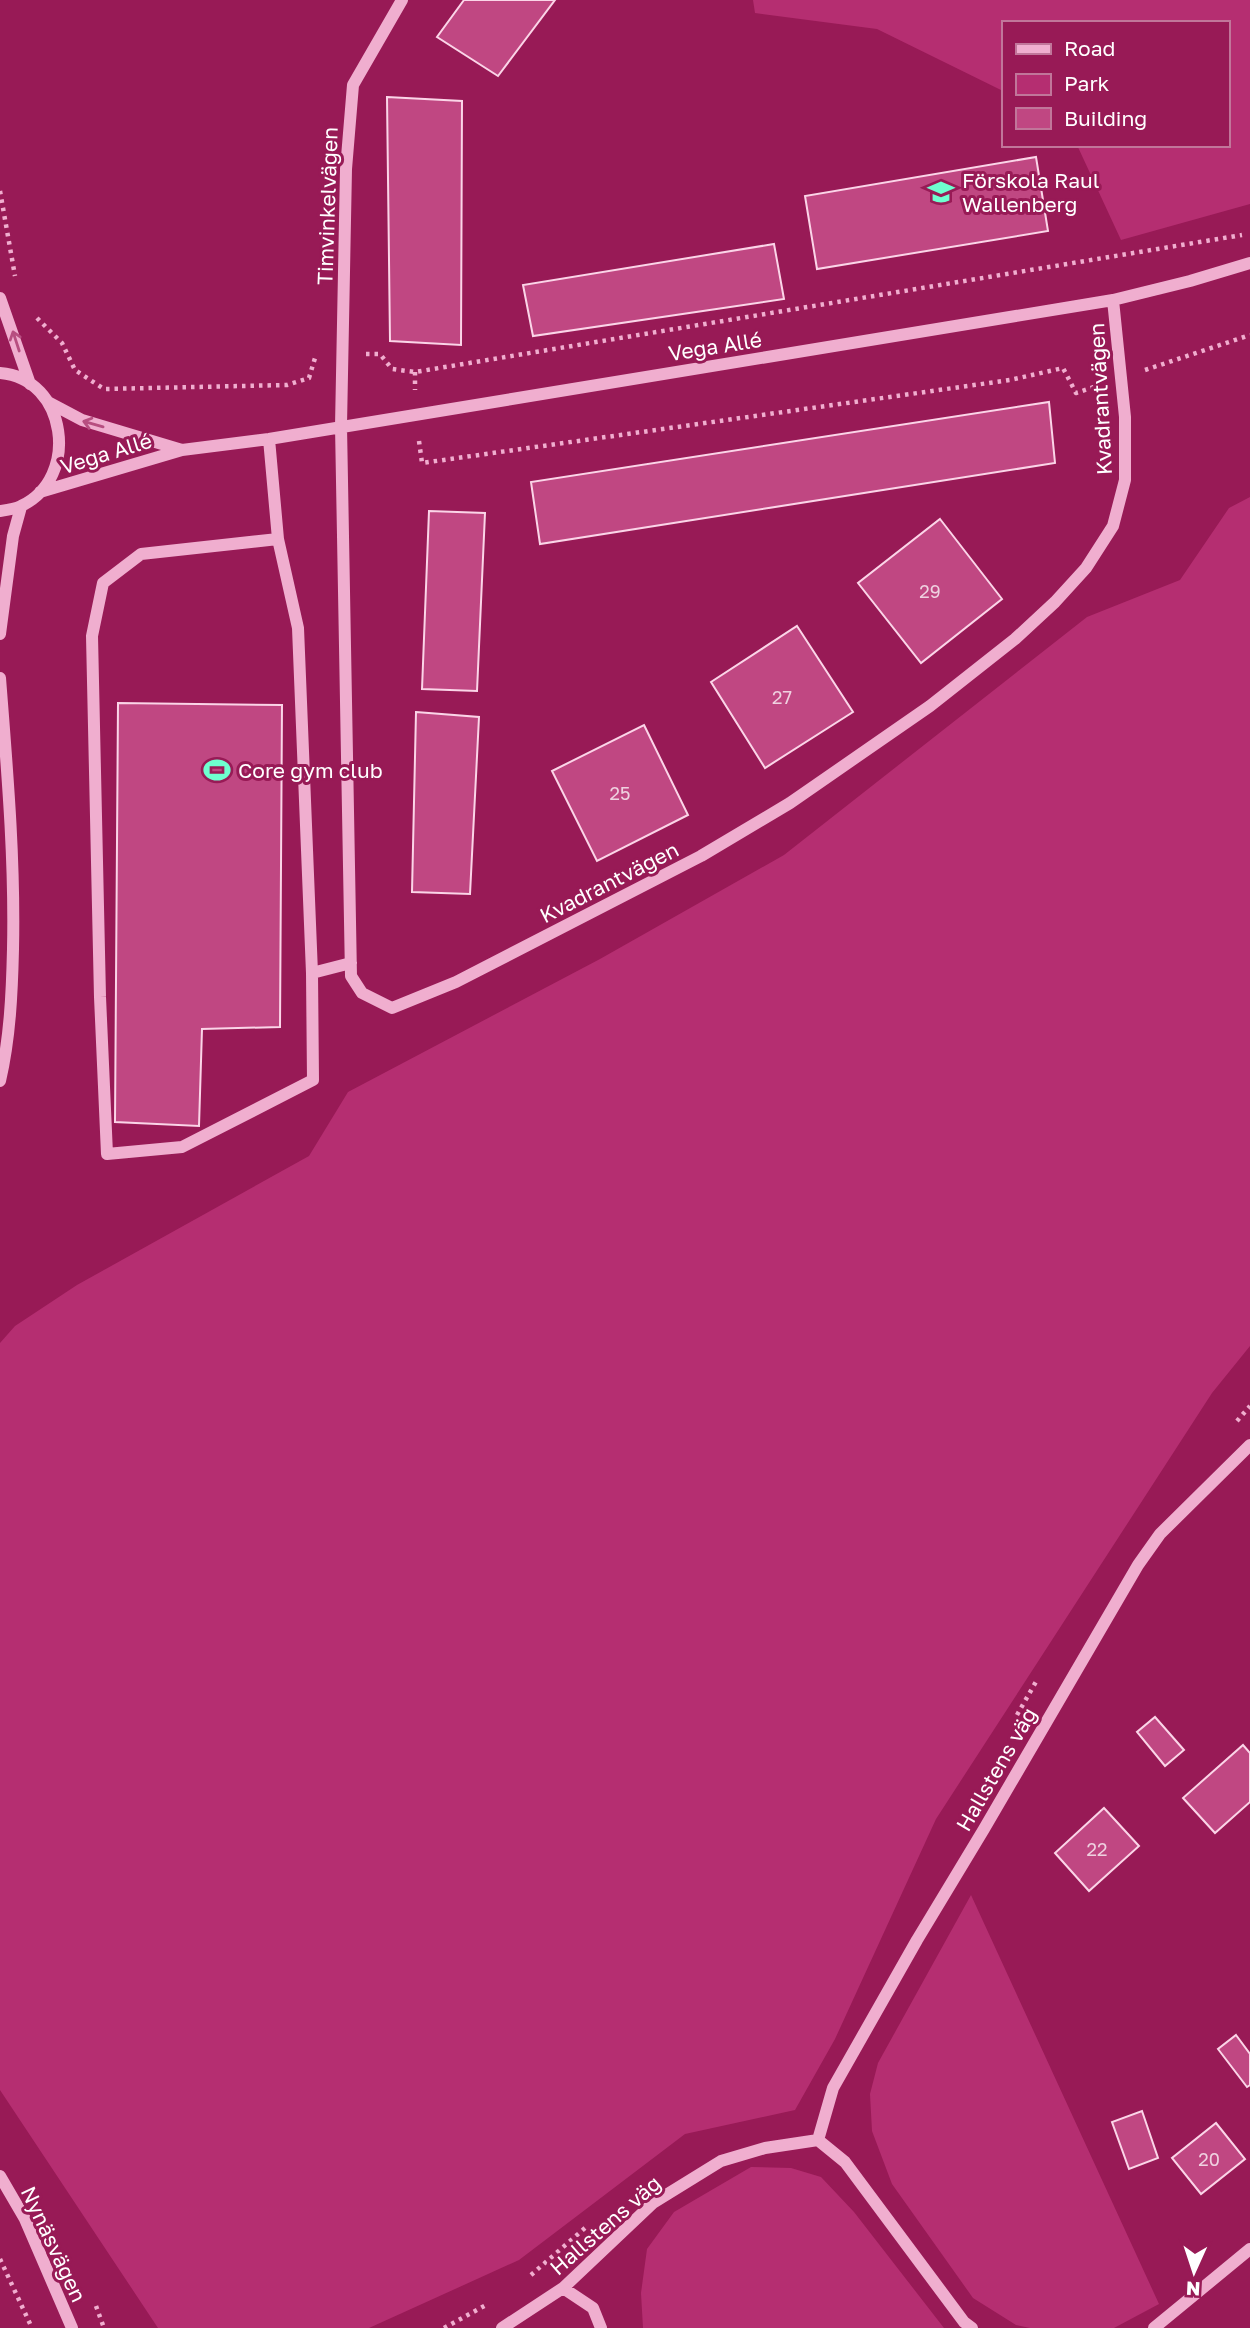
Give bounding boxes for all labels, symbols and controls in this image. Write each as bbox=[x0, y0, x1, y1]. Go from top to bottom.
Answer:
legend bbox=[1002, 21, 1229, 147]
text: Road bbox=[1064, 35, 1115, 61]
text: Park bbox=[1064, 70, 1110, 96]
text: Building bbox=[1064, 105, 1147, 131]
street label: Timvinkelvägen bbox=[311, 126, 343, 286]
place label: Förskola Raul Wallenberg bbox=[962, 167, 1099, 217]
school or university icon: Förskola Raul Wallenberg bbox=[926, 177, 956, 207]
street label: Kvadrantvägen bbox=[1083, 322, 1117, 476]
street label: Vega Allé bbox=[666, 326, 764, 366]
one-way arrow bbox=[9, 330, 21, 352]
one-way arrow bbox=[83, 417, 105, 430]
street label: Vega Allé bbox=[57, 427, 155, 479]
house number: 29 bbox=[919, 580, 941, 602]
house number: 27 bbox=[772, 686, 792, 708]
sports icon: Core gym club bbox=[202, 755, 232, 785]
place label: Core gym club bbox=[238, 757, 383, 783]
house number: 25 bbox=[610, 782, 630, 804]
street label: Kvadrantvägen bbox=[535, 836, 683, 928]
street label: Hallstens väg bbox=[950, 1703, 1042, 1835]
house number: 22 bbox=[1087, 1838, 1107, 1860]
house number: 20 bbox=[1198, 2148, 1220, 2170]
street label: Hallstens väg bbox=[544, 2170, 666, 2280]
street label: Nynäsvägen bbox=[16, 2182, 92, 2306]
north arrow bbox=[1159, 2237, 1229, 2307]
text: N bbox=[1185, 2278, 1201, 2301]

